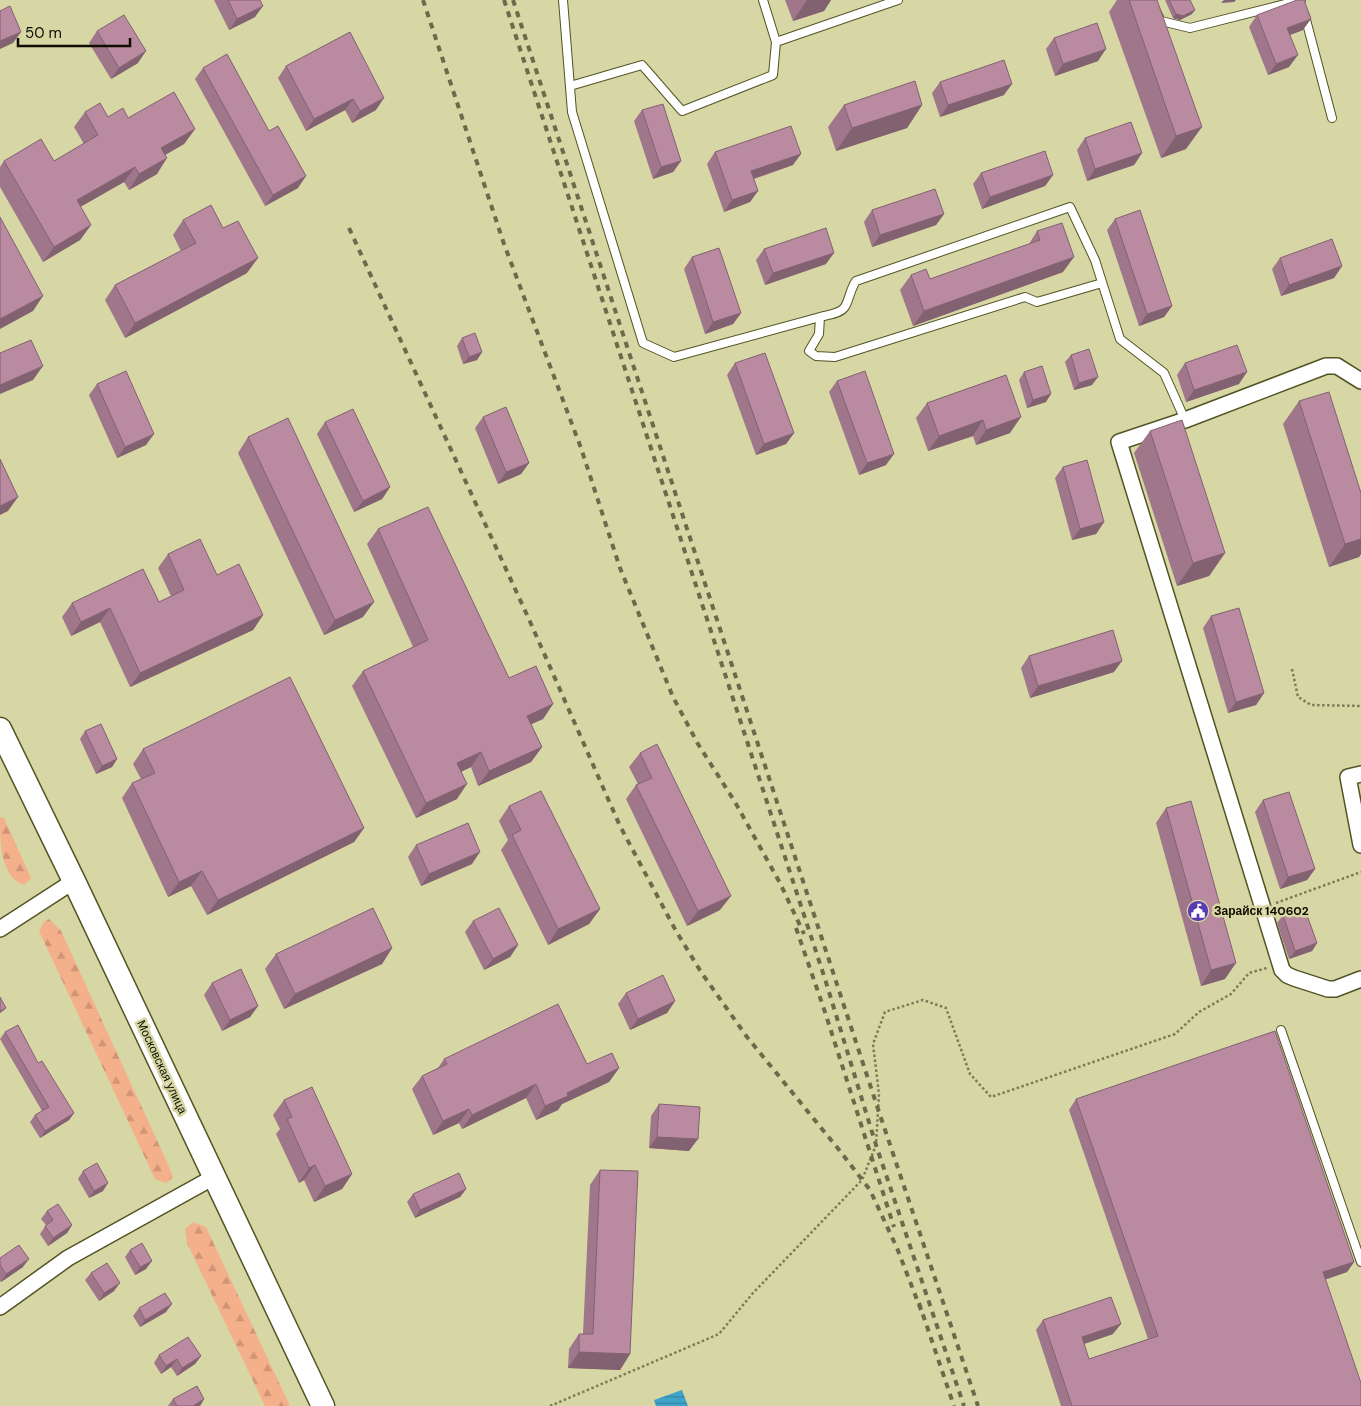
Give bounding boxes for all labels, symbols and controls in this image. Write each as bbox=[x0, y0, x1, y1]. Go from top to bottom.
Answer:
scale bar bbox=[18, 15, 130, 47]
text: 50 m bbox=[25, 23, 62, 43]
public building icon: Зарайск 140602 bbox=[1186, 899, 1210, 923]
place label: Зарайск 140602 bbox=[1214, 903, 1309, 919]
street label: Московская улица bbox=[133, 1017, 191, 1117]

